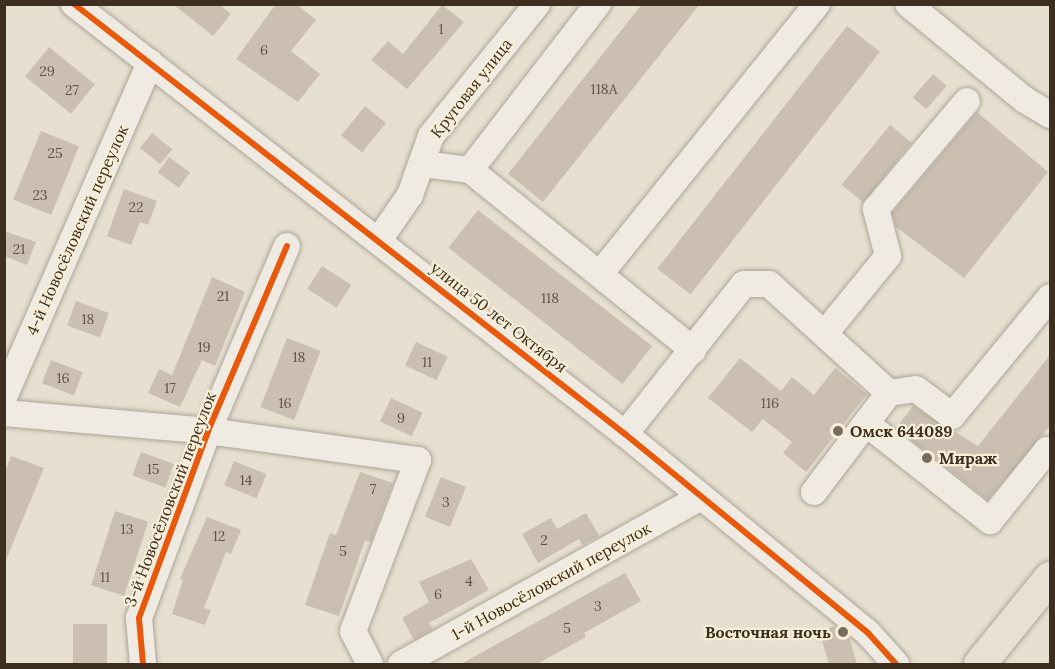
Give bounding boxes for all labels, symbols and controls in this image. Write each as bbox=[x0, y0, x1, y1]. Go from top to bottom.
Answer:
house number: 1 bbox=[438, 21, 444, 37]
street label: Круговая улица bbox=[426, 35, 516, 141]
house number: 6 bbox=[260, 42, 268, 58]
house number: 29 bbox=[39, 63, 55, 79]
house number: 118А bbox=[591, 81, 617, 97]
house number: 27 bbox=[65, 82, 79, 98]
street label: 4-й Новосёловский переулок bbox=[22, 122, 132, 338]
house number: 25 bbox=[47, 145, 63, 161]
house number: 23 bbox=[32, 187, 48, 203]
house number: 22 bbox=[128, 199, 144, 215]
house number: 21 bbox=[13, 241, 25, 257]
street label: улица 50 лет Октября bbox=[427, 258, 571, 376]
house number: 21 bbox=[217, 288, 229, 304]
house number: 118 bbox=[541, 290, 559, 306]
house number: 18 bbox=[82, 311, 94, 327]
house number: 19 bbox=[197, 339, 211, 355]
house number: 18 bbox=[293, 349, 305, 365]
house number: 11 bbox=[422, 354, 432, 370]
house number: 16 bbox=[56, 370, 70, 386]
house number: 17 bbox=[164, 380, 176, 396]
street label: 3-й Новосёловский переулок bbox=[120, 389, 220, 609]
house number: 16 bbox=[278, 395, 292, 411]
house number: 116 bbox=[761, 395, 779, 411]
house number: 9 bbox=[397, 410, 405, 426]
place label: Омск 644089 bbox=[850, 421, 953, 441]
marker: Омск 644089 bbox=[831, 424, 845, 438]
place label: Мираж bbox=[939, 448, 997, 468]
marker: Мираж bbox=[920, 451, 934, 465]
house number: 15 bbox=[147, 461, 159, 477]
house number: 14 bbox=[240, 472, 252, 488]
house number: 7 bbox=[370, 481, 376, 497]
house number: 3 bbox=[442, 494, 450, 510]
street label: 1-й Новосёловский переулок bbox=[448, 518, 654, 644]
house number: 13 bbox=[121, 521, 133, 537]
house number: 12 bbox=[213, 528, 225, 544]
house number: 2 bbox=[540, 532, 548, 548]
house number: 5 bbox=[339, 543, 347, 559]
house number: 11 bbox=[100, 569, 110, 585]
house number: 4 bbox=[465, 573, 473, 589]
house number: 6 bbox=[434, 586, 442, 602]
house number: 3 bbox=[594, 598, 602, 614]
house number: 5 bbox=[563, 620, 571, 636]
place label: Восточная ночь bbox=[705, 622, 831, 642]
marker: Восточная ночь bbox=[836, 625, 850, 639]

